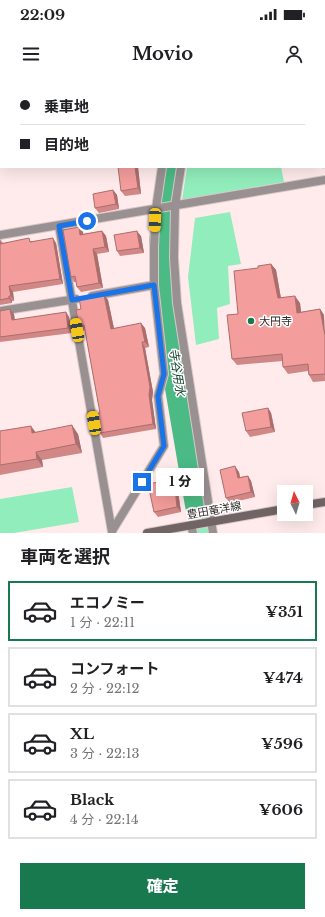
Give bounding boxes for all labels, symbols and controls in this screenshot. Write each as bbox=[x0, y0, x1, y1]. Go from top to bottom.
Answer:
text: 22:09 bbox=[20, 5, 65, 24]
icon: menu bbox=[20, 43, 42, 65]
text: Movio bbox=[132, 43, 193, 65]
icon: person bbox=[283, 43, 305, 65]
text: 乗車地 bbox=[44, 97, 89, 116]
text: 目的地 bbox=[44, 135, 89, 154]
car bbox=[149, 208, 161, 232]
route start bbox=[78, 212, 96, 230]
place label: 大円寺 bbox=[259, 314, 292, 328]
marker: 大円寺 bbox=[246, 316, 256, 326]
car bbox=[69, 317, 85, 343]
water label: 寺谷用水 bbox=[166, 347, 189, 399]
car bbox=[86, 410, 102, 436]
callout: 1 分 bbox=[156, 468, 204, 496]
route end bbox=[133, 473, 151, 491]
text: 1 分 bbox=[169, 473, 191, 490]
north arrow bbox=[277, 485, 313, 521]
map controls bbox=[277, 485, 313, 521]
street label: 豊田竜洋線 bbox=[186, 498, 242, 522]
text: 車両を選択 bbox=[20, 546, 110, 568]
icon: car bbox=[22, 593, 58, 629]
text: エコノミー bbox=[70, 593, 145, 612]
text: ¥351 bbox=[265, 602, 303, 621]
text: 1 分 · 22:11 bbox=[70, 614, 135, 631]
icon: car bbox=[22, 659, 58, 695]
text: コンフォート bbox=[70, 659, 160, 678]
text: ¥474 bbox=[263, 668, 303, 687]
text: 2 分 · 22:12 bbox=[70, 680, 139, 697]
text: XL bbox=[70, 724, 94, 743]
icon: car bbox=[22, 725, 58, 761]
text: ¥596 bbox=[261, 734, 303, 753]
text: 3 分 · 22:13 bbox=[70, 745, 139, 762]
text: Black bbox=[70, 790, 114, 809]
icon: car bbox=[22, 791, 58, 827]
text: ¥606 bbox=[259, 800, 303, 819]
text: 4 分 · 22:14 bbox=[70, 811, 139, 828]
button: 確定 bbox=[20, 863, 305, 909]

